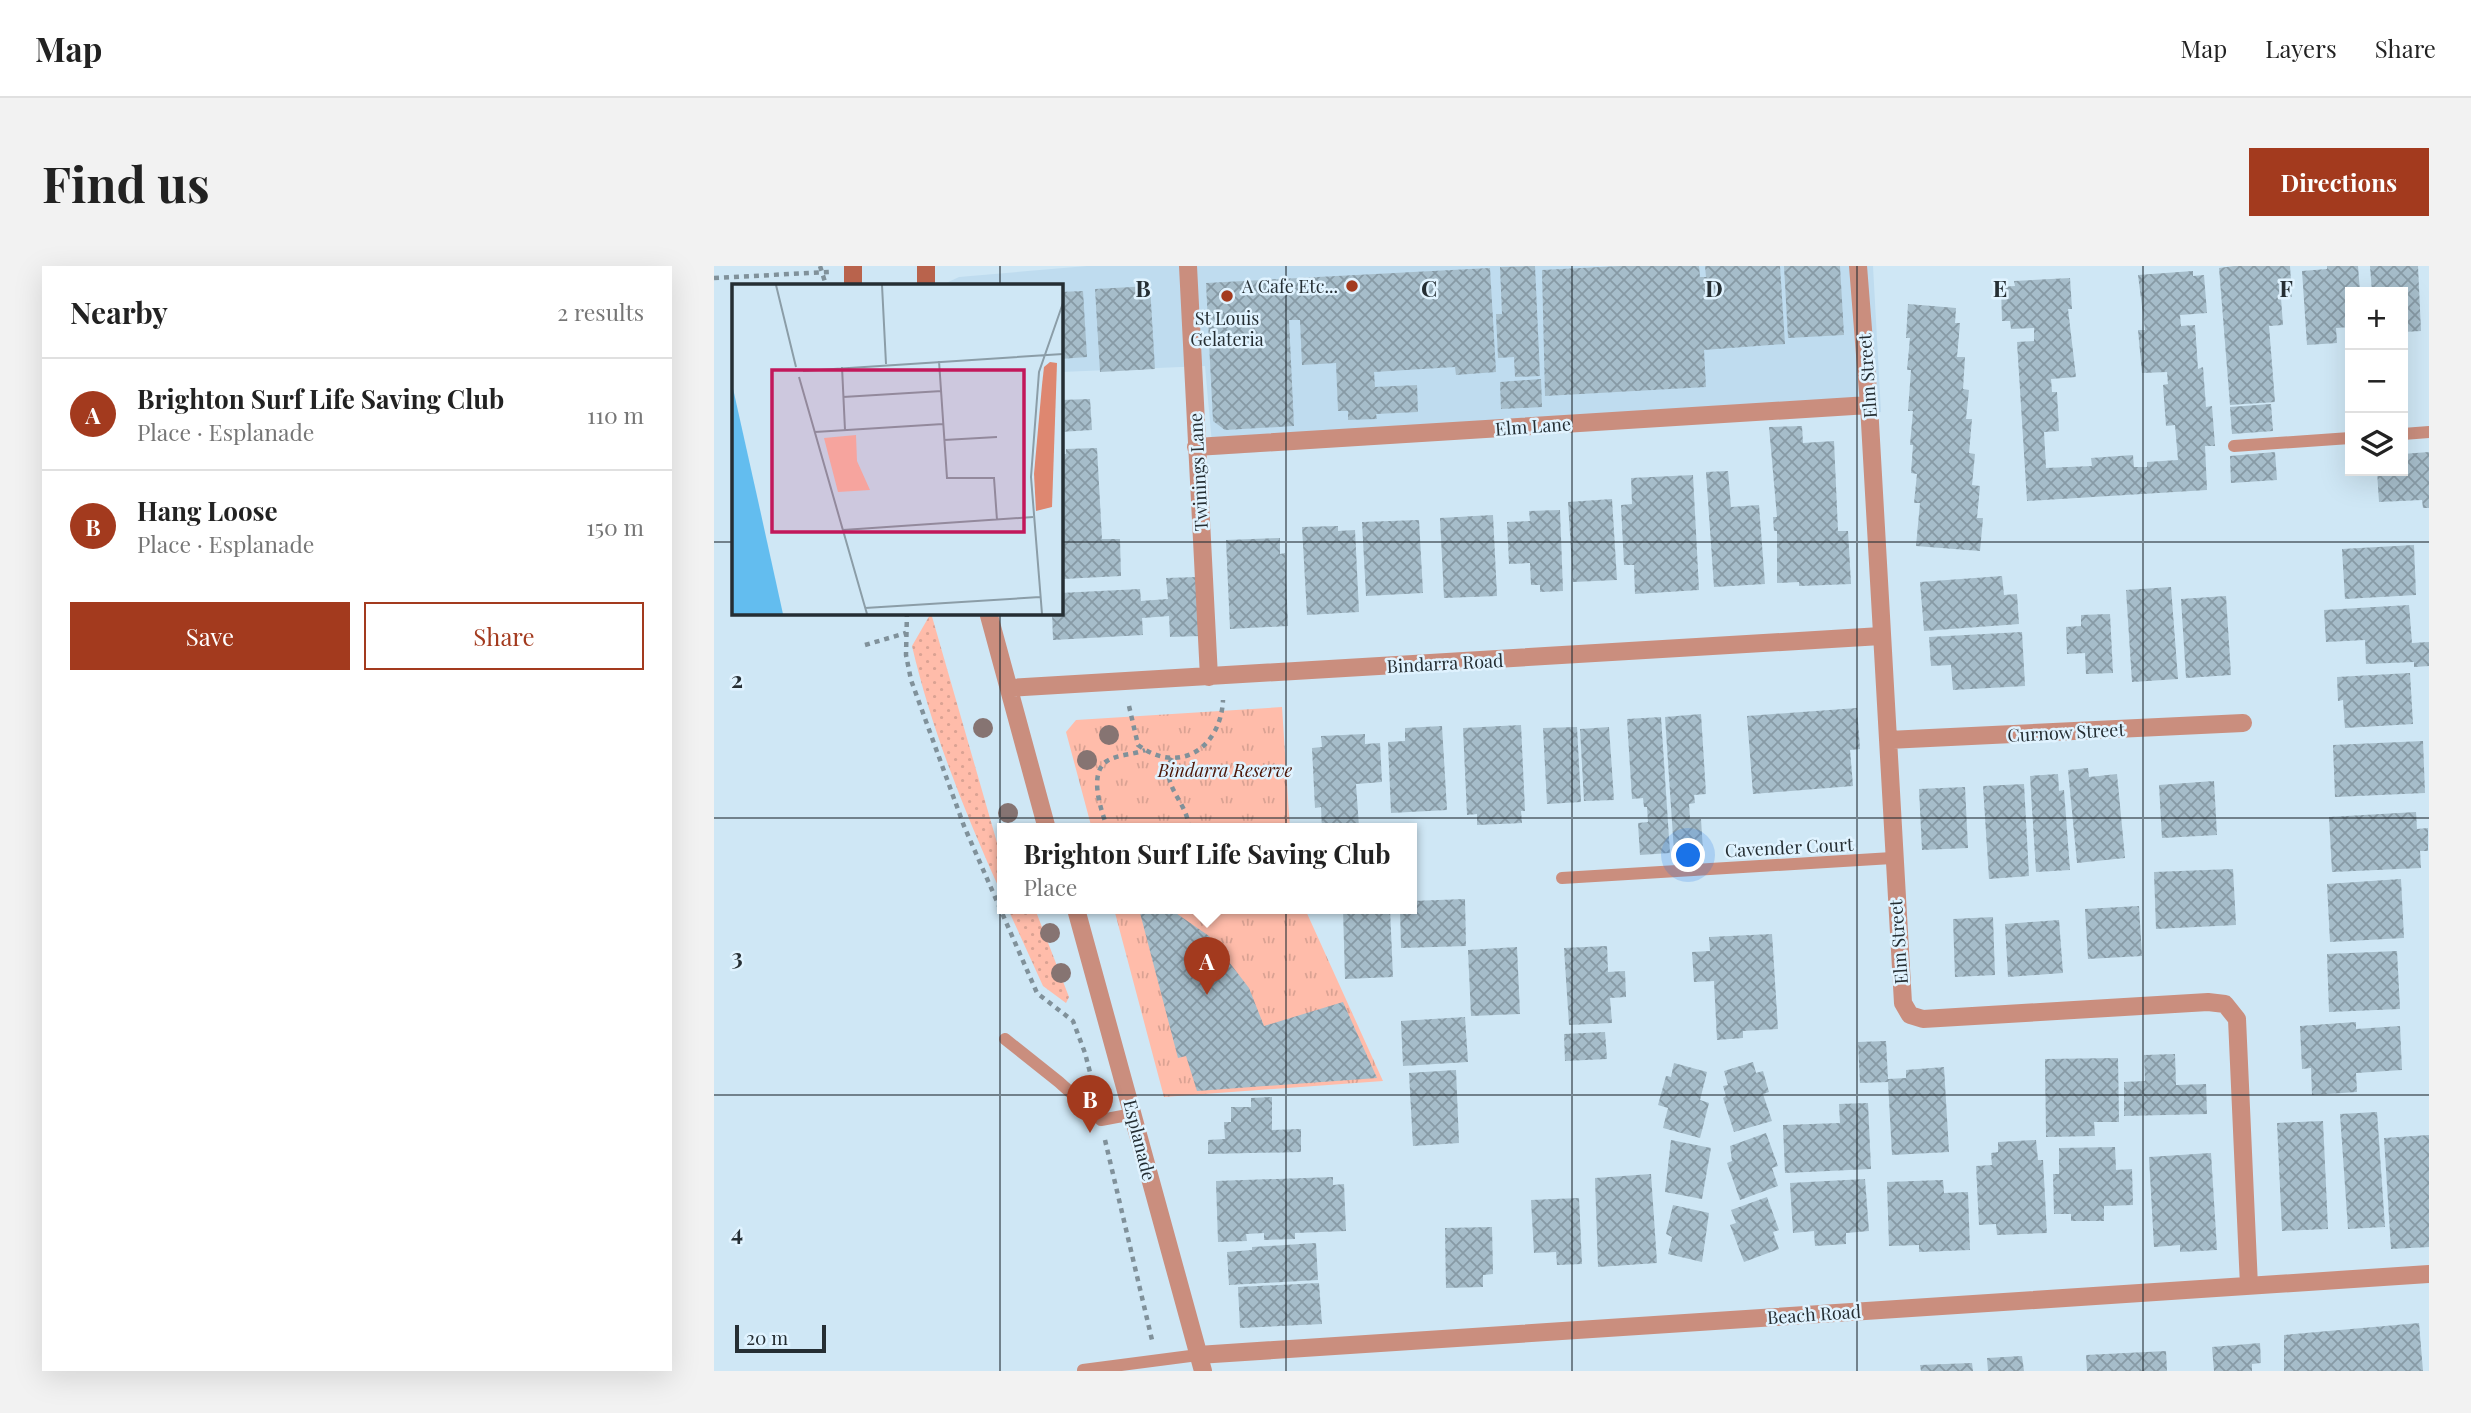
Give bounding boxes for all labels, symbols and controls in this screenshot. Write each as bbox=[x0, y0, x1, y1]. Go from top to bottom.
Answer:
text: Map bbox=[35, 26, 102, 70]
text: Map bbox=[2181, 32, 2227, 64]
text: Layers bbox=[2265, 32, 2337, 64]
text: Share bbox=[2375, 32, 2436, 64]
button: Directions bbox=[2249, 148, 2429, 216]
text: Find us bbox=[42, 150, 210, 215]
text: B bbox=[1135, 272, 1151, 303]
text: C bbox=[1421, 272, 1437, 303]
text: D bbox=[1705, 272, 1723, 303]
text: E bbox=[1993, 272, 2007, 303]
text: F bbox=[2279, 272, 2293, 303]
place label: A Cafe Etc... bbox=[1241, 274, 1338, 298]
marker: A Cafe Etc... bbox=[1344, 278, 1360, 294]
inset map bbox=[732, 284, 1062, 614]
map controls bbox=[2345, 287, 2408, 476]
button: + bbox=[2345, 287, 2408, 350]
marker: St Louis Gelateria bbox=[1219, 288, 1235, 304]
text: Nearby bbox=[70, 292, 168, 332]
text: 2 results bbox=[557, 296, 644, 327]
place label: St Louis Gelateria bbox=[1190, 306, 1264, 351]
street label: Elm Street bbox=[1852, 332, 1882, 419]
button: − bbox=[2345, 350, 2408, 413]
text: Brighton Surf Life Saving Club bbox=[137, 381, 504, 416]
text: A bbox=[85, 399, 101, 430]
text: 110 m bbox=[587, 399, 644, 430]
street label: Elm Lane bbox=[1494, 411, 1572, 441]
street label: Twinings Lane bbox=[1183, 412, 1213, 532]
button: layers bbox=[2345, 413, 2408, 476]
text: Place · Esplanade bbox=[137, 416, 315, 447]
text: Hang Loose bbox=[137, 493, 278, 528]
text: B bbox=[85, 511, 101, 542]
text: 150 m bbox=[586, 511, 644, 542]
text: Place · Esplanade bbox=[137, 528, 315, 559]
button: Save bbox=[70, 602, 350, 670]
button: Share bbox=[364, 602, 644, 670]
street label: Bindarra Road bbox=[1386, 648, 1504, 678]
text: 2 bbox=[731, 663, 743, 694]
street label: Curnow Street bbox=[2007, 717, 2126, 747]
park label: Bindarra Reserve bbox=[1157, 758, 1293, 782]
popup bbox=[997, 823, 1417, 914]
street label: Cavender Court bbox=[1724, 832, 1854, 862]
text: Brighton Surf Life Saving Club bbox=[1023, 836, 1391, 871]
your location bbox=[1671, 838, 1705, 872]
text: Place bbox=[1023, 871, 1077, 902]
street label: Elm Street bbox=[1883, 898, 1913, 985]
pin: A bbox=[1184, 937, 1230, 995]
text: 3 bbox=[731, 940, 743, 971]
pin: B bbox=[1067, 1075, 1113, 1133]
street label: Esplanade bbox=[1118, 1097, 1162, 1183]
text: 4 bbox=[731, 1216, 743, 1247]
street label: Beach Road bbox=[1766, 1299, 1862, 1329]
scale bar bbox=[735, 1322, 826, 1354]
text: 20 m bbox=[746, 1324, 788, 1350]

